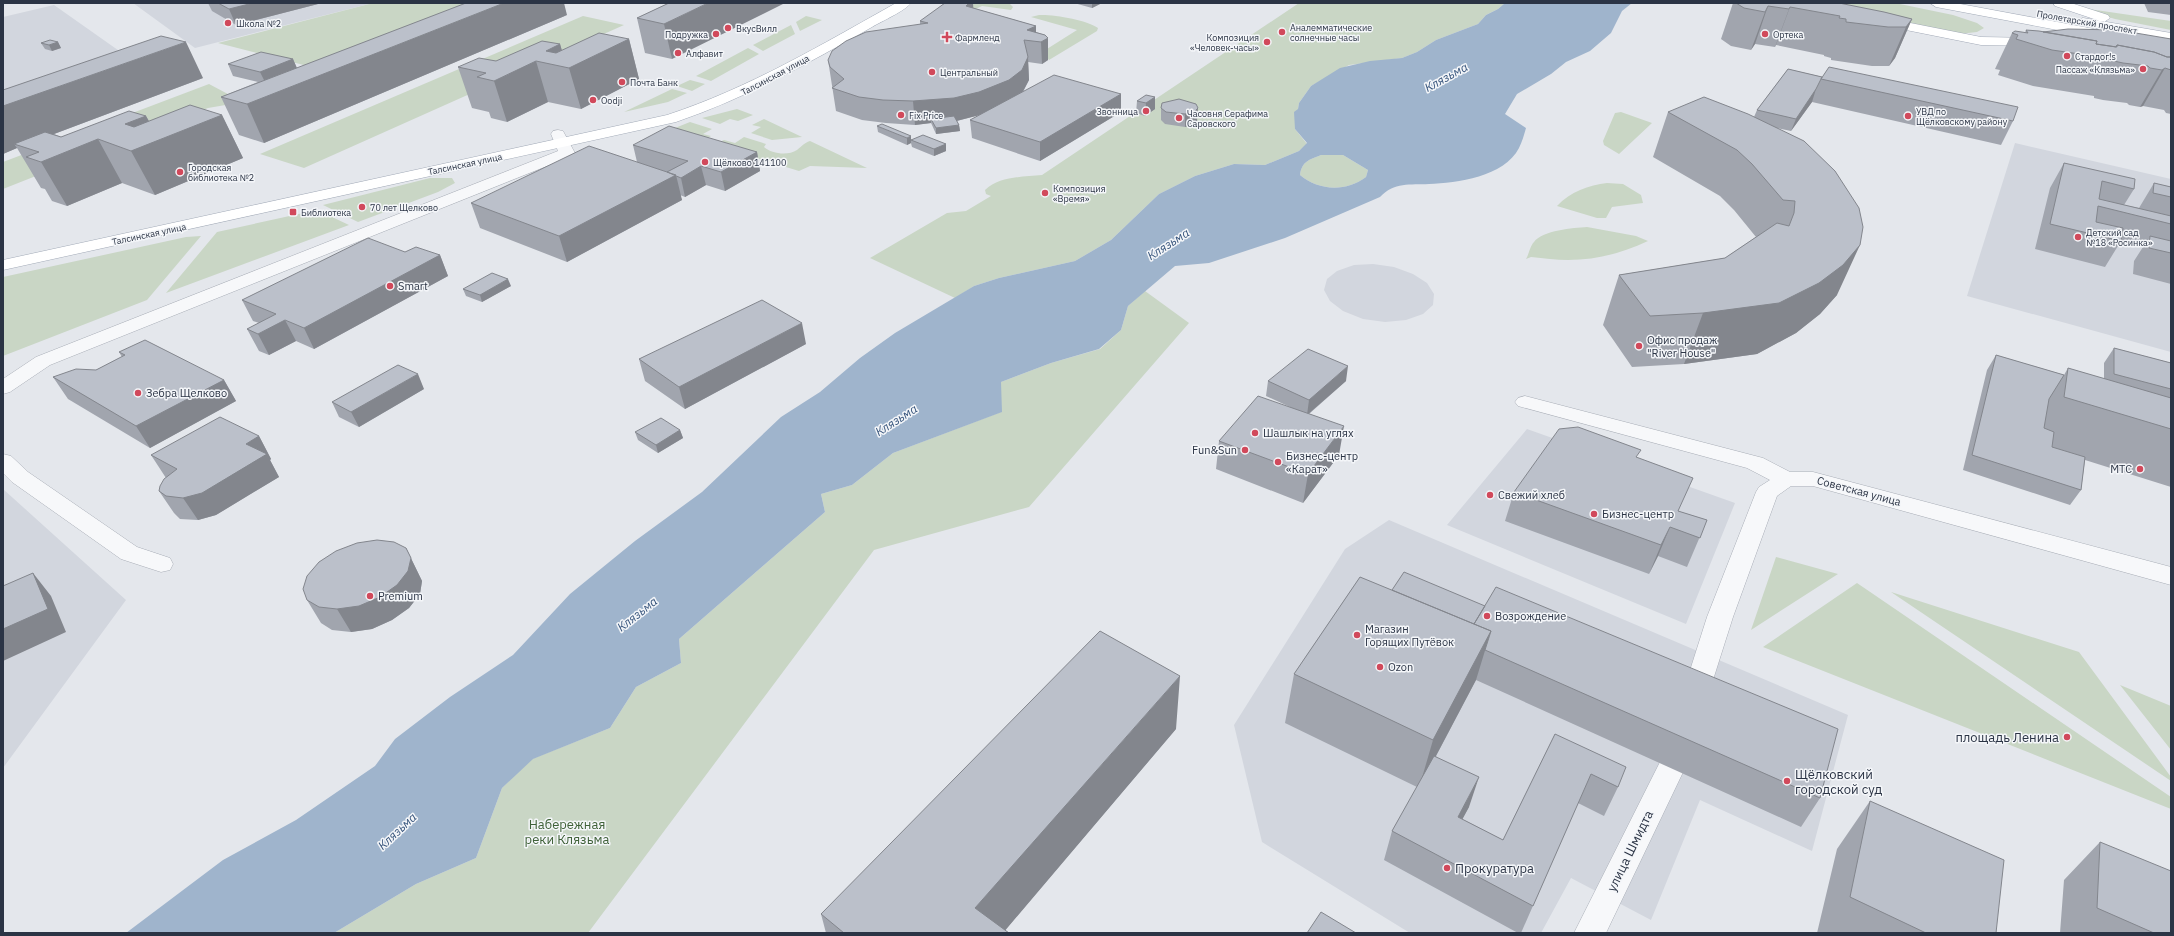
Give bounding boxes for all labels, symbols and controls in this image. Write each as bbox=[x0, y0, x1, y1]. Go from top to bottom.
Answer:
street label: Пролетарский проспект bbox=[2036, 8, 2139, 36]
marker: Школа №2 bbox=[223, 18, 233, 28]
place label: Школа №2 bbox=[236, 18, 281, 29]
place label: Аналемматические солнечные часы bbox=[1290, 22, 1372, 43]
marker: ВкусВилл bbox=[723, 23, 733, 33]
place label: ВкусВилл bbox=[736, 23, 777, 34]
marker: Аналемматические солнечные часы bbox=[1277, 27, 1287, 37]
place label: Подружка bbox=[665, 29, 708, 40]
marker: Подружка bbox=[711, 29, 721, 39]
marker: Ортека bbox=[1760, 29, 1770, 39]
place label: Ортека bbox=[1773, 29, 1803, 40]
marker: Фармленд bbox=[942, 32, 952, 42]
place label: Фармленд bbox=[955, 32, 1000, 43]
place label: Композиция «Человек-часы» bbox=[1190, 32, 1259, 53]
marker: Композиция «Человек-часы» bbox=[1262, 37, 1272, 47]
marker: Алфавит bbox=[673, 48, 683, 58]
place label: Алфавит bbox=[686, 48, 724, 59]
marker: Стардог!s bbox=[2062, 51, 2072, 61]
place label: Стардог!s bbox=[2075, 51, 2116, 62]
street label: Талсинская улица bbox=[739, 52, 811, 98]
water label: Клязьма bbox=[1422, 59, 1470, 95]
place label: Пассаж «Клязьма» bbox=[2056, 64, 2135, 75]
marker: Пассаж «Клязьма» bbox=[2138, 64, 2148, 74]
marker: Центральный bbox=[927, 67, 937, 77]
place label: Центральный bbox=[940, 67, 998, 78]
marker: Почта Банк bbox=[617, 77, 627, 87]
place label: Почта Банк bbox=[630, 77, 678, 88]
marker: Oodji bbox=[588, 95, 598, 105]
place label: Oodji bbox=[601, 95, 622, 106]
place label: Звонница bbox=[1097, 106, 1138, 117]
marker: Звонница bbox=[1141, 106, 1151, 116]
place label: УВД по Щёлковскому району bbox=[1916, 106, 2008, 127]
place label: Часовня Серафима Саровского bbox=[1187, 108, 1268, 129]
marker: Fix Price bbox=[896, 110, 906, 120]
place label: Fix Price bbox=[909, 110, 943, 121]
marker: УВД по Щёлковскому району bbox=[1903, 111, 1913, 121]
marker: Часовня Серафима Саровского bbox=[1174, 113, 1184, 123]
street label: Талсинская улица bbox=[427, 151, 503, 177]
marker: Щёлково 141100 bbox=[700, 157, 710, 167]
place label: Щёлково 141100 bbox=[713, 157, 786, 168]
place label: Городская библиотека №2 bbox=[188, 162, 254, 183]
marker: Городская библиотека №2 bbox=[175, 167, 185, 177]
place label: Композиция «Время» bbox=[1053, 183, 1106, 204]
marker: Композиция «Время» bbox=[1040, 188, 1050, 198]
marker: 70 лет Щелково bbox=[357, 202, 367, 212]
place label: 70 лет Щелково bbox=[370, 202, 438, 213]
marker: Библиотека bbox=[288, 207, 298, 217]
place label: Библиотека bbox=[301, 207, 351, 218]
street label: Талсинская улица bbox=[111, 221, 187, 247]
water label: Клязьма bbox=[1144, 225, 1192, 263]
place label: Детский сад №18 «Росинка» bbox=[2086, 227, 2153, 248]
marker: Детский сад №18 «Росинка» bbox=[2073, 232, 2083, 242]
place label: Smart bbox=[398, 279, 428, 293]
marker: Smart bbox=[385, 281, 395, 291]
place label: Офис продаж "River House" bbox=[1647, 333, 1718, 360]
marker: Офис продаж "River House" bbox=[1634, 341, 1644, 351]
place label: Зебра Щелково bbox=[146, 386, 227, 400]
marker: Зебра Щелково bbox=[133, 388, 143, 398]
water label: Клязьма bbox=[872, 401, 920, 439]
place label: Шашлык на углях bbox=[1263, 426, 1354, 440]
marker: Шашлык на углях bbox=[1250, 428, 1260, 438]
place label: Fun&Sun bbox=[1192, 443, 1237, 457]
marker: Fun&Sun bbox=[1240, 445, 1250, 455]
place label: Бизнес-центр «Карат» bbox=[1286, 449, 1358, 476]
marker: Бизнес-центр «Карат» bbox=[1273, 457, 1283, 467]
place label: МТС bbox=[2110, 462, 2132, 476]
marker: МТС bbox=[2135, 464, 2145, 474]
street label: Советская улица bbox=[1815, 473, 1903, 509]
place label: Свежий хлеб bbox=[1498, 488, 1565, 502]
marker: Свежий хлеб bbox=[1485, 490, 1495, 500]
place label: Бизнес-центр bbox=[1602, 507, 1674, 521]
marker: Бизнес-центр bbox=[1589, 509, 1599, 519]
place label: Premium bbox=[378, 589, 423, 603]
marker: Premium bbox=[365, 591, 375, 601]
water label: Клязьма bbox=[614, 594, 660, 634]
place label: Возрождение bbox=[1495, 609, 1566, 623]
marker: Возрождение bbox=[1482, 611, 1492, 621]
place label: Магазин Горящих Путёвок bbox=[1365, 622, 1454, 649]
marker: Магазин Горящих Путёвок bbox=[1352, 630, 1362, 640]
place label: Ozon bbox=[1388, 660, 1413, 674]
marker: Ozon bbox=[1375, 662, 1385, 672]
place label: площадь Ленина bbox=[1955, 729, 2059, 746]
marker: площадь Ленина bbox=[2062, 732, 2072, 742]
place label: Щёлковский городской суд bbox=[1795, 766, 1882, 798]
marker: Щёлковский городской суд bbox=[1782, 776, 1792, 786]
street label: улица Шмидта bbox=[1603, 807, 1657, 895]
water label: Клязьма bbox=[375, 809, 419, 853]
park label: Набережная реки Клязьма bbox=[525, 816, 609, 848]
place label: Прокуратура bbox=[1455, 860, 1534, 877]
marker: Прокуратура bbox=[1442, 863, 1452, 873]

